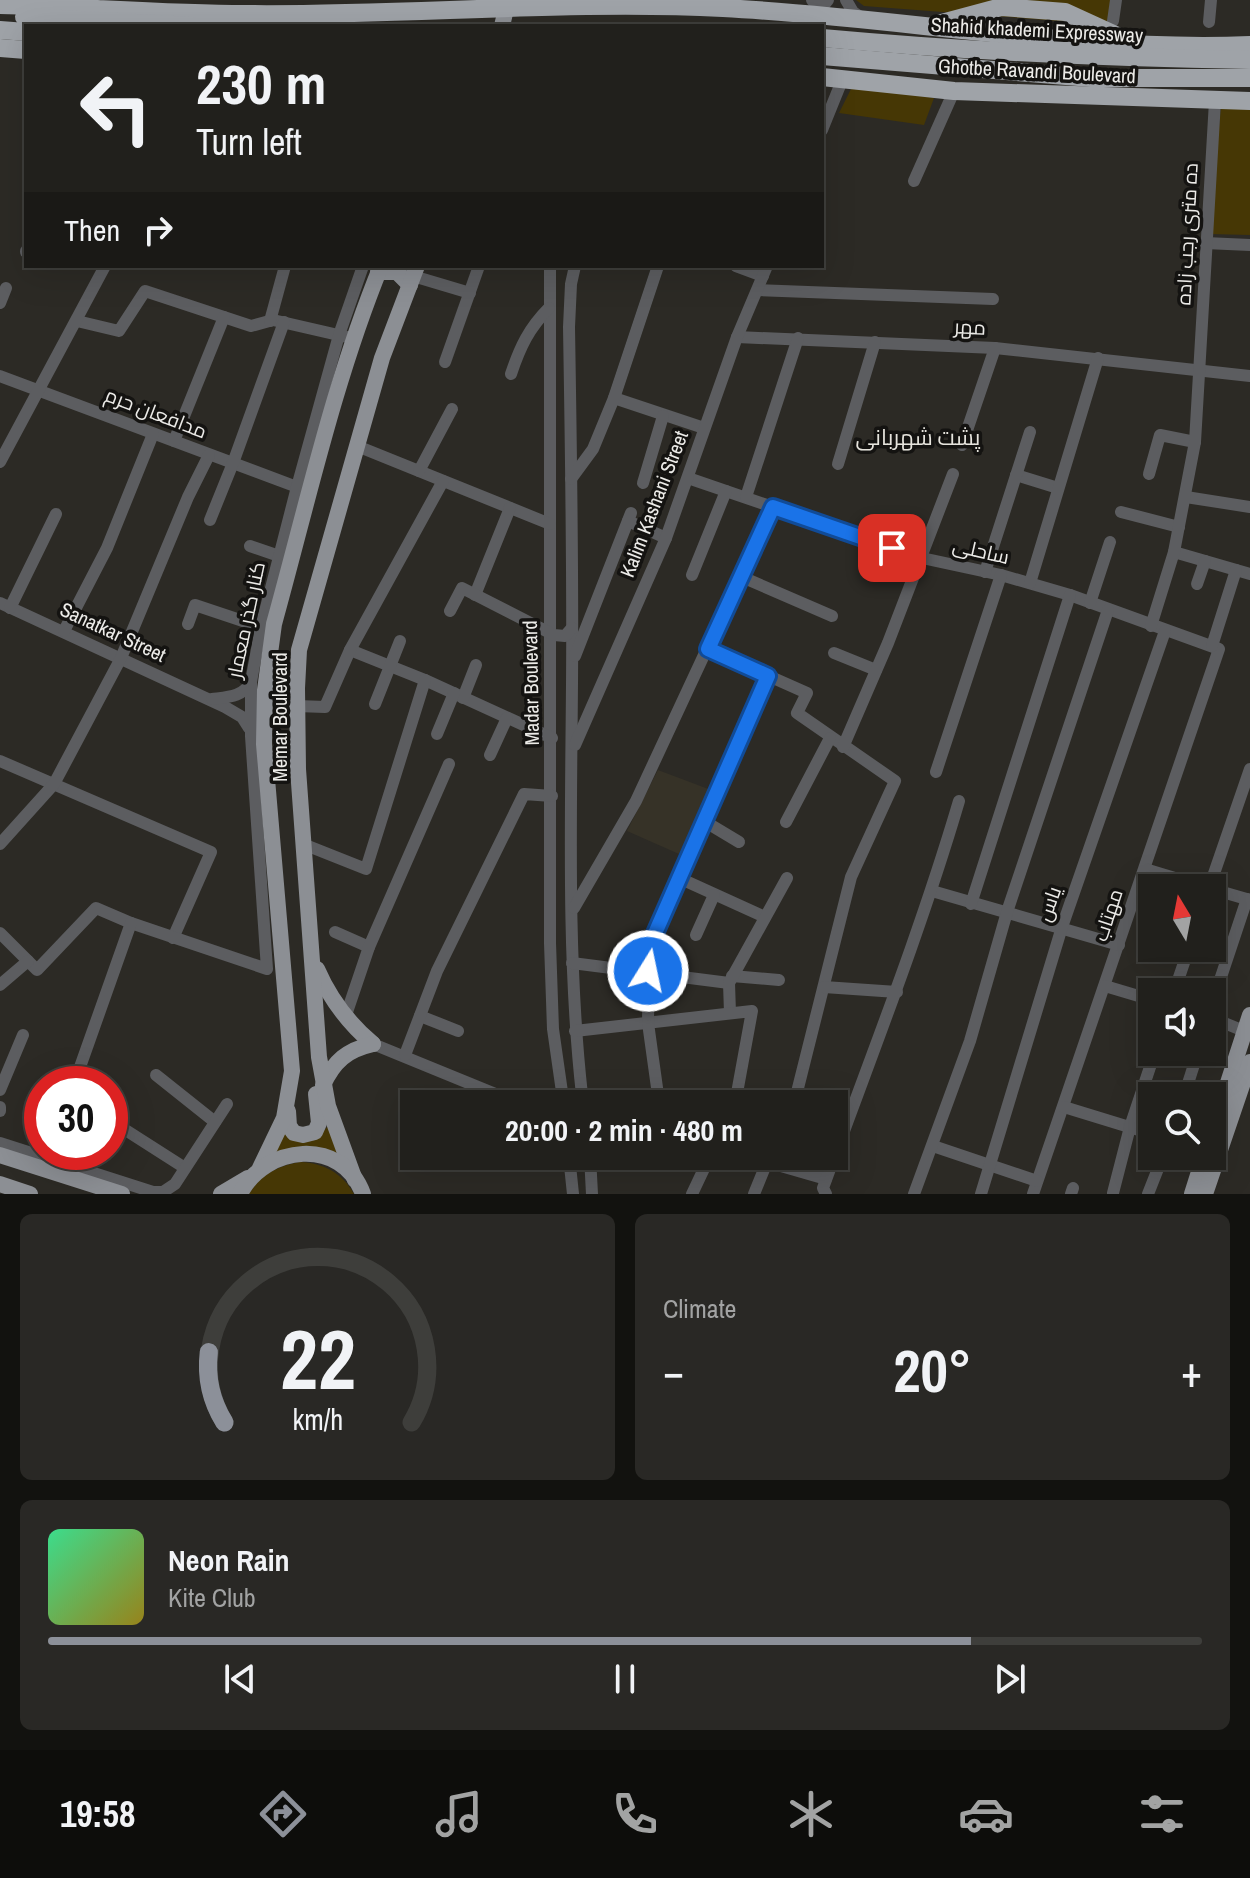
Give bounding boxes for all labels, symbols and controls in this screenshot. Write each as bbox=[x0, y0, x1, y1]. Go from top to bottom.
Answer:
street label: Shahid khademi Expressway bbox=[930, 10, 1145, 49]
text: 230 m bbox=[196, 46, 326, 121]
street label: Ghotbe Ravandi Boulevard bbox=[938, 52, 1137, 89]
icon: left bbox=[64, 56, 168, 160]
text: Turn left bbox=[196, 118, 302, 166]
street label: ده متری رجب زاده bbox=[1169, 162, 1204, 306]
icon: right bbox=[136, 208, 180, 252]
text: Then bbox=[64, 210, 120, 250]
street label: مهر bbox=[952, 312, 987, 341]
street label: مدافعان حرم bbox=[101, 381, 211, 445]
district label: پشت شهربانی bbox=[856, 422, 981, 452]
street label: Kalim Kashani Street bbox=[613, 426, 694, 581]
pin bbox=[858, 514, 926, 582]
icon: arrive bbox=[870, 526, 914, 570]
street label: ساحلی bbox=[950, 531, 1012, 570]
street label: کنار گذر معمار bbox=[220, 559, 271, 682]
street label: Sanatkar Street bbox=[56, 595, 171, 668]
street label: Madar Boulevard bbox=[516, 620, 545, 746]
street label: Memar Boulevard bbox=[266, 652, 293, 782]
north arrow bbox=[1138, 874, 1226, 962]
map controls bbox=[1138, 874, 1226, 1170]
street label: یاس bbox=[1030, 882, 1067, 925]
street label: مهتاب bbox=[1086, 885, 1129, 945]
position arrow bbox=[606, 929, 690, 1013]
button: sound bbox=[1138, 978, 1226, 1066]
speed limit sign: 30 bbox=[24, 1066, 128, 1170]
button: search bbox=[1138, 1082, 1226, 1170]
text: 20:00 · 2 min · 480 m bbox=[505, 1110, 743, 1150]
text: Climate bbox=[663, 1291, 736, 1326]
text: 22 bbox=[280, 1303, 355, 1415]
text: 20° bbox=[893, 1330, 972, 1411]
text: − bbox=[663, 1341, 684, 1401]
text: + bbox=[1181, 1341, 1202, 1401]
text: km/h bbox=[292, 1400, 343, 1439]
text: Neon Rain bbox=[168, 1540, 290, 1580]
text: Kite Club bbox=[168, 1580, 256, 1615]
icon: previous bbox=[218, 1657, 262, 1701]
icon: pause bbox=[603, 1657, 647, 1701]
icon: next bbox=[988, 1657, 1032, 1701]
icon: directions bbox=[255, 1786, 311, 1842]
icon: music bbox=[431, 1786, 487, 1842]
icon: phone bbox=[607, 1786, 663, 1842]
icon: climate bbox=[783, 1786, 839, 1842]
icon: car bbox=[958, 1786, 1014, 1842]
icon: filters bbox=[1134, 1786, 1190, 1842]
text: 19:58 bbox=[60, 1790, 135, 1838]

